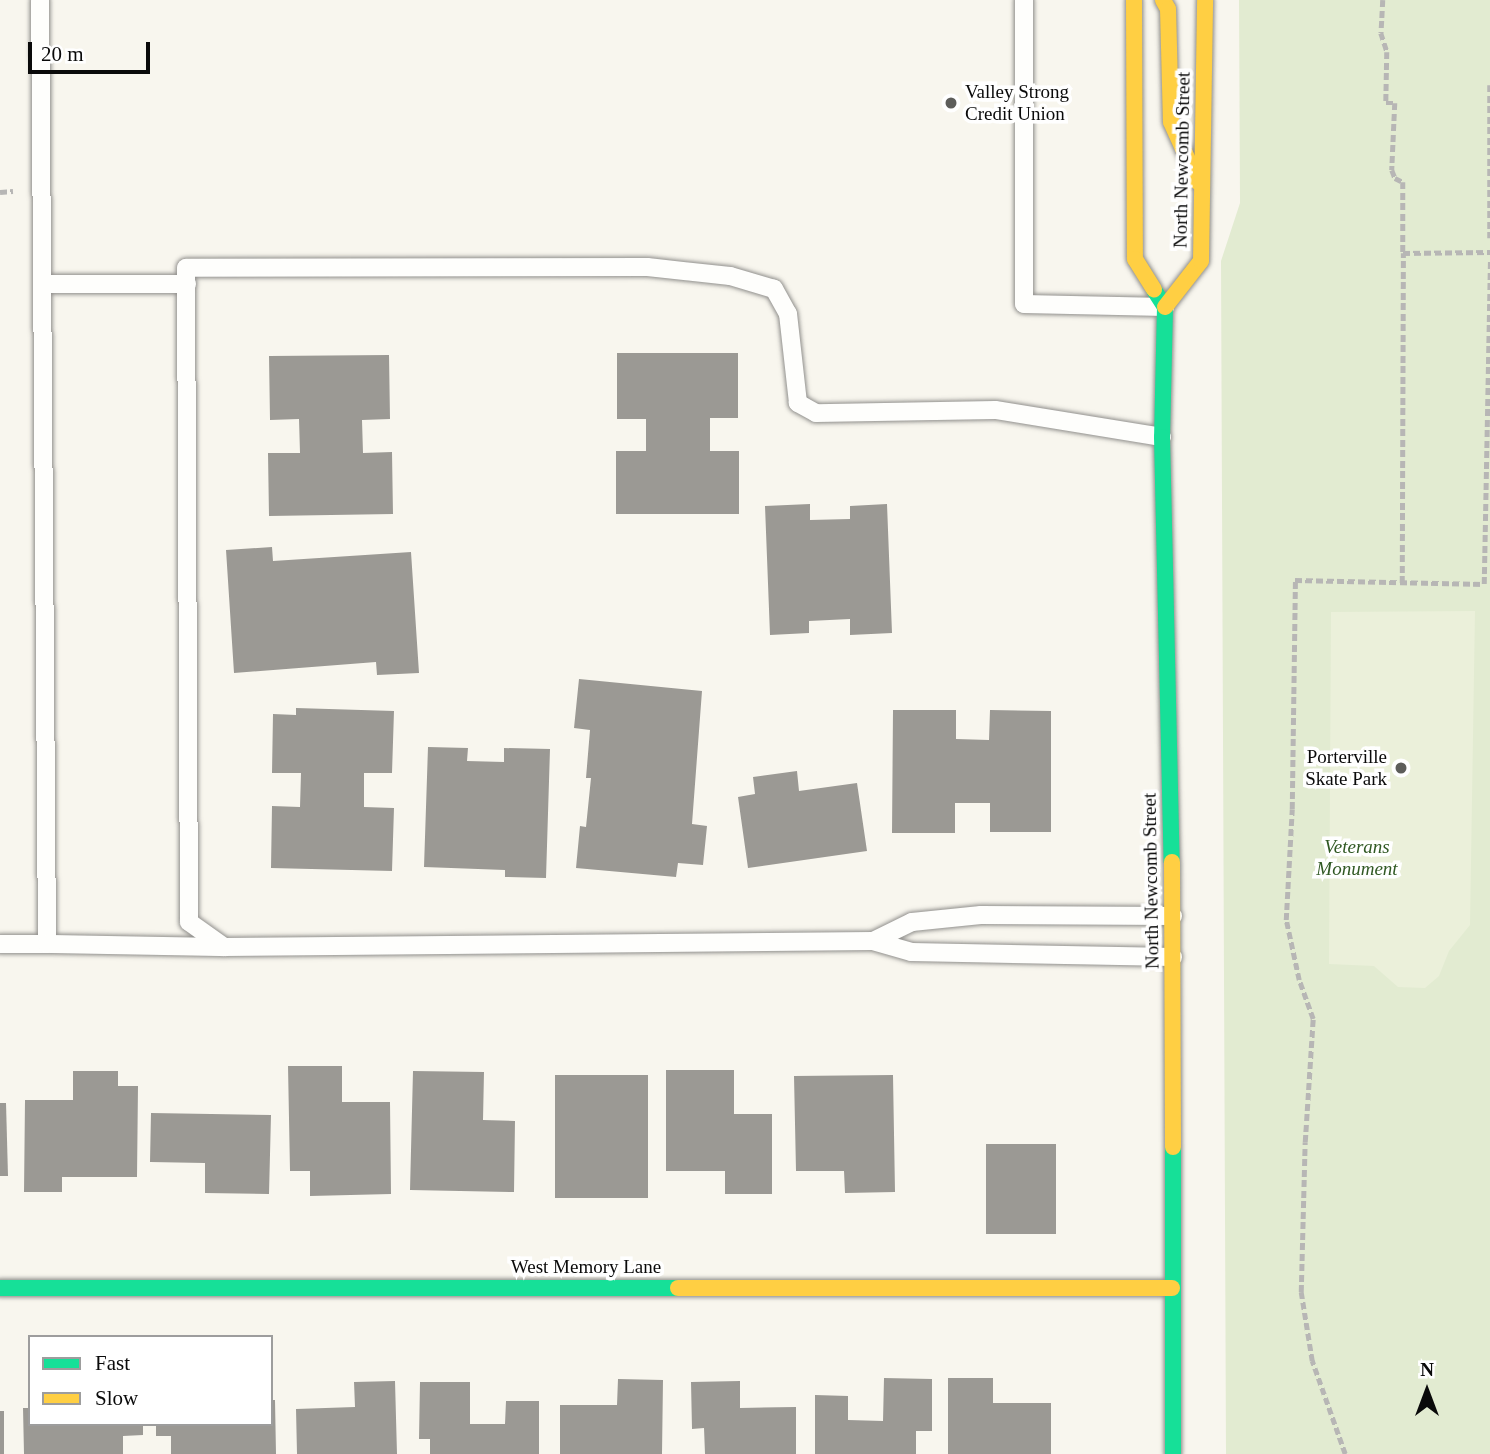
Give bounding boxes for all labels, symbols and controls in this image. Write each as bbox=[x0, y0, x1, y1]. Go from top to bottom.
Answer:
scale bar bbox=[32, 28, 154, 72]
text: 20 m bbox=[41, 42, 84, 66]
street label: North Newcomb Street bbox=[1169, 72, 1195, 248]
place label: Valley Strong Credit Union bbox=[965, 81, 1069, 125]
marker: Valley Strong Credit Union bbox=[943, 95, 959, 111]
place label: Porterville Skate Park bbox=[1305, 746, 1387, 790]
marker: Porterville Skate Park bbox=[1393, 760, 1409, 776]
street label: North Newcomb Street bbox=[1138, 793, 1164, 969]
park label: Veterans Monument bbox=[1316, 836, 1398, 880]
street label: West Memory Lane bbox=[511, 1256, 661, 1278]
legend bbox=[28, 1335, 273, 1426]
text: Fast bbox=[95, 1351, 130, 1375]
north arrow bbox=[1392, 1356, 1462, 1426]
text: N bbox=[1420, 1359, 1434, 1380]
text: Slow bbox=[95, 1386, 138, 1410]

